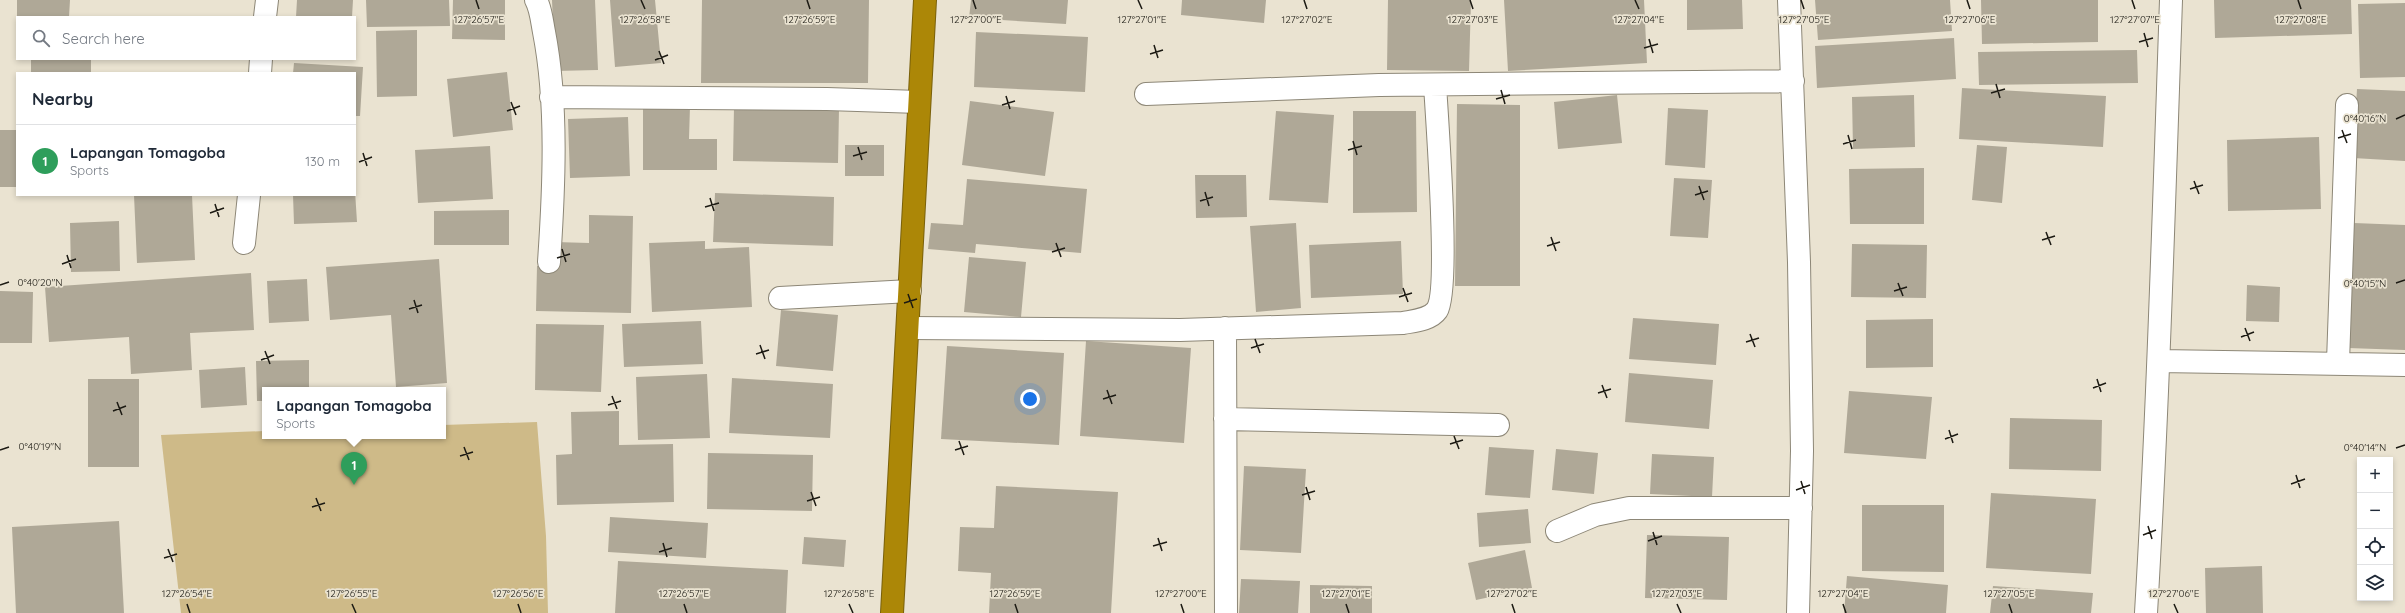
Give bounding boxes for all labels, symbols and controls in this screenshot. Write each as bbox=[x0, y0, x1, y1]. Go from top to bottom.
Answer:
text: 127°26'57"E bbox=[454, 13, 505, 26]
text: 127°26'58"E bbox=[620, 13, 671, 26]
text: 127°26'59"E bbox=[785, 13, 836, 26]
text: 127°27'00"E bbox=[950, 13, 1002, 26]
text: 127°27'01"E bbox=[1117, 13, 1167, 26]
text: 127°27'02"E bbox=[1282, 13, 1333, 26]
text: 127°27'03"E bbox=[1448, 13, 1499, 26]
text: 127°27'04"E bbox=[1614, 13, 1665, 26]
text: 127°27'05"E bbox=[1779, 13, 1830, 26]
text: 127°27'06"E bbox=[1945, 13, 1996, 26]
text: 127°27'07"E bbox=[2110, 13, 2160, 26]
text: 127°27'08"E bbox=[2276, 13, 2327, 26]
search box bbox=[16, 16, 356, 60]
icon: search bbox=[30, 27, 52, 49]
text: Search here bbox=[62, 29, 145, 48]
text: Nearby bbox=[32, 88, 93, 109]
text: 0°40'16"N bbox=[2344, 112, 2386, 125]
text: Lapangan Tomagoba bbox=[70, 143, 225, 162]
text: 1 bbox=[42, 153, 48, 169]
text: 130 m bbox=[305, 153, 340, 169]
text: Sports bbox=[70, 162, 109, 178]
text: 0°40'20"N bbox=[17, 276, 63, 289]
text: 0°40'15"N bbox=[2344, 277, 2386, 290]
popup bbox=[262, 387, 446, 439]
your location bbox=[1020, 389, 1040, 409]
text: Lapangan Tomagoba bbox=[276, 396, 432, 415]
text: Sports bbox=[276, 415, 315, 431]
text: 0°40'19"N bbox=[19, 440, 61, 453]
text: 0°40'14"N bbox=[2344, 441, 2386, 454]
pin: 1 bbox=[341, 452, 367, 485]
map controls bbox=[2357, 457, 2393, 601]
button: + bbox=[2357, 457, 2393, 493]
button: − bbox=[2357, 493, 2393, 529]
button: locate bbox=[2357, 529, 2393, 565]
button: layers bbox=[2357, 565, 2393, 601]
text: 127°26'54"E bbox=[162, 587, 213, 600]
text: 127°26'55"E bbox=[327, 587, 378, 600]
text: 127°26'56"E bbox=[493, 587, 544, 600]
text: 127°26'57"E bbox=[659, 587, 710, 600]
text: 127°26'58"E bbox=[824, 587, 875, 600]
text: 127°26'59"E bbox=[990, 587, 1041, 600]
text: 127°27'00"E bbox=[1155, 587, 1207, 600]
text: 127°27'01"E bbox=[1321, 587, 1371, 600]
text: 127°27'02"E bbox=[1487, 587, 1538, 600]
text: 127°27'03"E bbox=[1652, 587, 1703, 600]
text: 127°27'04"E bbox=[1818, 587, 1869, 600]
text: 127°27'05"E bbox=[1984, 587, 2035, 600]
text: 127°27'06"E bbox=[2149, 587, 2200, 600]

